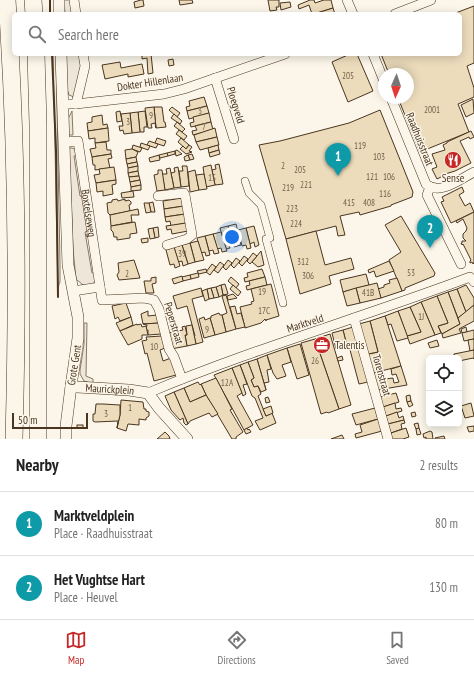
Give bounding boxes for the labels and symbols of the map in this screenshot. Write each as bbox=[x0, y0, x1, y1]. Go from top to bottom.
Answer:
north arrow bbox=[378, 68, 414, 104]
street label: Dokter Hillenlaan bbox=[116, 70, 184, 94]
house number: 205 bbox=[342, 70, 354, 81]
street label: Ploegveld bbox=[224, 85, 248, 125]
house number: 2001 bbox=[424, 104, 440, 115]
house number: 3 bbox=[198, 105, 202, 116]
house number: 9 bbox=[149, 110, 153, 121]
street label: Raadhuisstraat bbox=[403, 110, 437, 168]
house number: 3 bbox=[126, 116, 130, 127]
house number: 7 bbox=[202, 121, 206, 132]
house number: 119 bbox=[354, 140, 366, 151]
pin: 1 bbox=[325, 143, 351, 176]
restaurant icon: Sense bbox=[443, 150, 463, 170]
house number: 103 bbox=[373, 151, 385, 162]
house number: 2 bbox=[281, 160, 285, 171]
house number: 205 bbox=[294, 164, 306, 175]
house number: 121 bbox=[366, 171, 378, 182]
house number: 106 bbox=[383, 171, 395, 182]
place label: Sense bbox=[442, 171, 465, 185]
house number: 15 bbox=[208, 172, 216, 183]
house number: 221 bbox=[300, 179, 312, 190]
house number: 219 bbox=[282, 182, 294, 193]
street label: Boxtelseweg bbox=[78, 188, 99, 238]
house number: 116 bbox=[379, 188, 391, 199]
house number: 415 bbox=[343, 197, 355, 208]
house number: 408 bbox=[363, 197, 375, 208]
house number: 223 bbox=[286, 203, 298, 214]
pin: 2 bbox=[417, 215, 443, 248]
house number: 224 bbox=[290, 218, 302, 229]
your location bbox=[222, 227, 242, 247]
house number: 39 bbox=[178, 248, 186, 259]
house number: 312 bbox=[297, 256, 309, 267]
house number: 53 bbox=[407, 267, 415, 278]
house number: 2 bbox=[125, 268, 129, 279]
house number: 306 bbox=[302, 270, 314, 281]
house number: 19 bbox=[258, 286, 266, 297]
house number: 41B bbox=[362, 287, 374, 298]
street label: Peperstraat bbox=[161, 300, 187, 346]
house number: 17C bbox=[258, 305, 270, 316]
street label: Marktveld bbox=[285, 310, 325, 335]
house number: 1J bbox=[418, 311, 424, 322]
house number: 9 bbox=[205, 324, 209, 335]
office icon: Talentis bbox=[312, 335, 332, 355]
place label: Talentis bbox=[335, 338, 365, 352]
house number: 10 bbox=[150, 341, 158, 352]
street label: Grote Gent bbox=[64, 344, 84, 386]
street label: Torenstraat bbox=[369, 353, 395, 397]
house number: 26 bbox=[311, 355, 319, 366]
house number: 12A bbox=[221, 377, 234, 388]
street label: Maurickplein bbox=[85, 380, 135, 398]
house number: 1 bbox=[128, 402, 132, 413]
house number: 3 bbox=[104, 408, 108, 419]
scale bar bbox=[12, 411, 88, 430]

